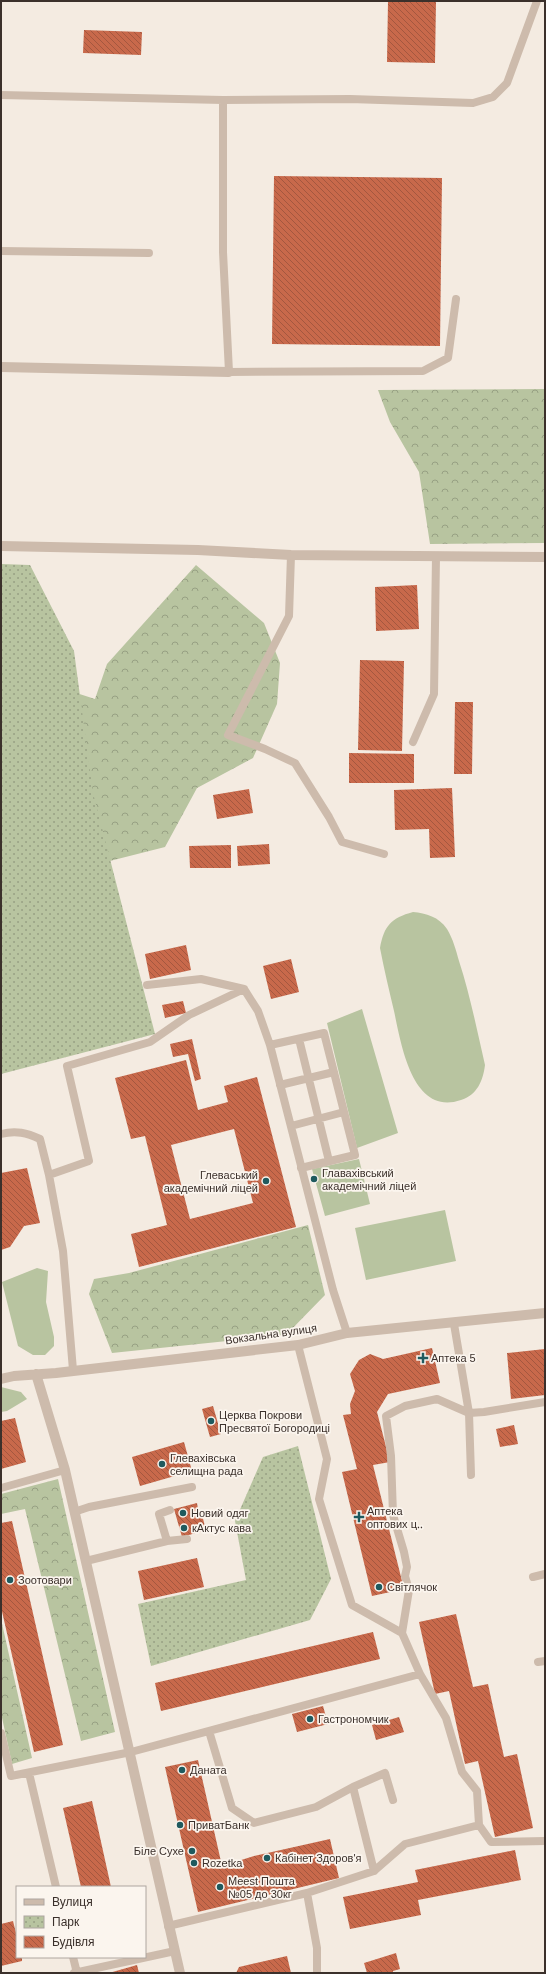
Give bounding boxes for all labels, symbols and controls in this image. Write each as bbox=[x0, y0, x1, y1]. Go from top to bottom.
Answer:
place label: Главахівський академічний ліцей bbox=[322, 1167, 416, 1192]
place label: Глеваський академічний ліцей bbox=[164, 1169, 258, 1194]
marker: Главахівський академічний ліцей bbox=[309, 1174, 319, 1184]
marker: Глеваський академічний ліцей bbox=[261, 1176, 271, 1186]
street label: Вокзальна вулиця bbox=[224, 1322, 318, 1346]
place label: Аптека 5 bbox=[431, 1352, 476, 1364]
marker: Аптека 5 bbox=[418, 1353, 428, 1363]
place label: Церква Покрови Пресвятої Богородиці bbox=[219, 1409, 330, 1434]
marker: Церква Покрови Пресвятої Богородиці bbox=[206, 1416, 216, 1426]
place label: Глевахівська селищна рада bbox=[170, 1452, 244, 1477]
marker: Глевахівська селищна рада bbox=[157, 1459, 167, 1469]
place label: Аптека оптових ц‥ bbox=[367, 1505, 423, 1530]
place label: Новий одяг bbox=[191, 1507, 249, 1519]
marker: Новий одяг bbox=[178, 1508, 188, 1518]
marker: Аптека оптових ц‥ bbox=[354, 1512, 364, 1522]
place label: кАктус кава bbox=[192, 1522, 252, 1534]
marker: кАктус кава bbox=[179, 1523, 189, 1533]
place label: Зоотовари bbox=[18, 1574, 72, 1586]
marker: Зоотовари bbox=[5, 1575, 15, 1585]
place label: Світлячок bbox=[387, 1581, 437, 1593]
marker: Світлячок bbox=[374, 1582, 384, 1592]
place label: Гастрономчик bbox=[318, 1713, 389, 1725]
marker: Гастрономчик bbox=[305, 1714, 315, 1724]
place label: Даната bbox=[190, 1764, 227, 1776]
marker: Даната bbox=[177, 1765, 187, 1775]
place label: ПриватБанк bbox=[188, 1819, 249, 1831]
marker: ПриватБанк bbox=[175, 1820, 185, 1830]
place label: Біле Сухе bbox=[134, 1845, 184, 1857]
marker: Біле Сухе bbox=[187, 1846, 197, 1856]
place label: Кабінет Здоров'я bbox=[275, 1852, 362, 1864]
marker: Кабінет Здоров'я bbox=[262, 1853, 272, 1863]
place label: Rozetka bbox=[202, 1857, 243, 1869]
marker: Rozetka bbox=[189, 1858, 199, 1868]
place label: Meest Пошта №05 до 30кг bbox=[228, 1875, 296, 1900]
marker: Meest Пошта №05 до 30кг bbox=[215, 1882, 225, 1892]
legend bbox=[16, 1886, 146, 1958]
text: Вулиця bbox=[52, 1895, 93, 1909]
text: Парк bbox=[52, 1915, 80, 1929]
text: Будівля bbox=[52, 1935, 94, 1949]

